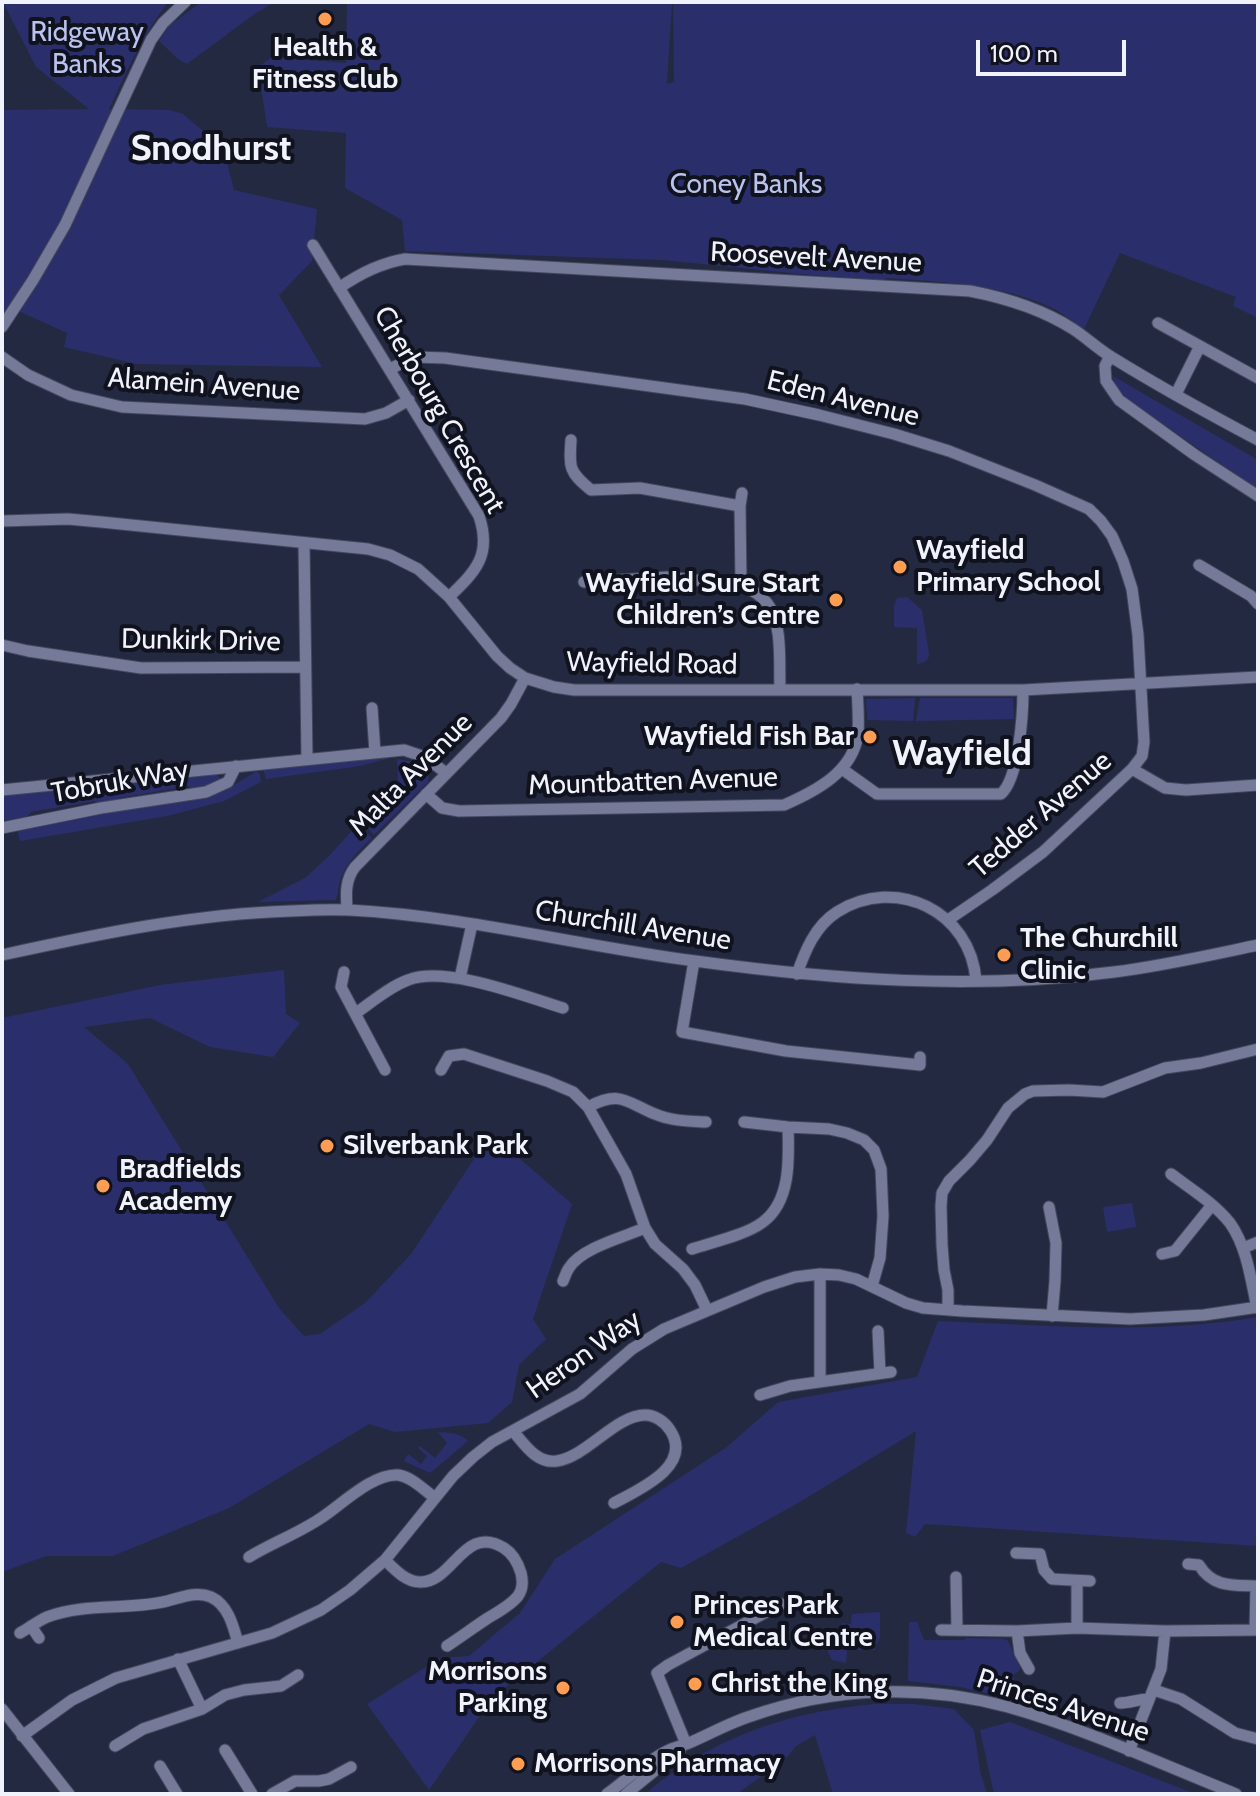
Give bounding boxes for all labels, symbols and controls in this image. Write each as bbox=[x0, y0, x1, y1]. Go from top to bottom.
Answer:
marker: Health & Fitness Club bbox=[316, 10, 334, 28]
park label: Ridgeway Banks bbox=[30, 16, 144, 82]
scale bar bbox=[980, 24, 1130, 74]
place label: Health & Fitness Club bbox=[252, 31, 398, 97]
text: 100 m bbox=[990, 39, 1058, 68]
district label: Snodhurst bbox=[131, 127, 291, 171]
park label: Coney Banks bbox=[670, 168, 822, 202]
street label: Roosevelt Avenue bbox=[709, 236, 923, 280]
street label: Cherbourg Crescent bbox=[366, 301, 512, 519]
street label: Alamein Avenue bbox=[107, 362, 301, 408]
street label: Eden Avenue bbox=[763, 364, 923, 434]
place label: Wayfield Primary School bbox=[916, 534, 1101, 600]
marker: Wayfield Primary School bbox=[891, 558, 909, 576]
place label: Wayfield Sure Start Children’s Centre bbox=[586, 567, 820, 633]
marker: Wayfield Sure Start Children’s Centre bbox=[827, 591, 845, 609]
street label: Dunkirk Drive bbox=[121, 623, 281, 659]
street label: Wayfield Road bbox=[566, 646, 738, 682]
street label: Malta Avenue bbox=[342, 706, 480, 844]
place label: Wayfield Fish Bar bbox=[644, 720, 854, 754]
marker: Wayfield Fish Bar bbox=[861, 728, 879, 746]
district label: Wayfield bbox=[892, 732, 1032, 776]
street label: Tedder Avenue bbox=[963, 744, 1119, 886]
street label: Tobruk Way bbox=[49, 753, 191, 811]
street label: Mountbatten Avenue bbox=[528, 761, 778, 803]
street label: Churchill Avenue bbox=[533, 894, 733, 958]
place label: The Churchill Clinic bbox=[1020, 922, 1178, 988]
marker: The Churchill Clinic bbox=[995, 946, 1013, 964]
place label: Silverbank Park bbox=[343, 1129, 529, 1163]
marker: Silverbank Park bbox=[318, 1137, 336, 1155]
place label: Bradfields Academy bbox=[119, 1153, 241, 1219]
marker: Bradfields Academy bbox=[94, 1177, 112, 1195]
street label: Heron Way bbox=[520, 1303, 648, 1407]
place label: Princes Park Medical Centre bbox=[693, 1589, 873, 1655]
marker: Princes Park Medical Centre bbox=[668, 1613, 686, 1631]
place label: Morrisons Parking bbox=[428, 1655, 547, 1721]
street label: Princes Avenue bbox=[972, 1662, 1154, 1750]
place label: Christ the King bbox=[711, 1667, 888, 1701]
marker: Christ the King bbox=[686, 1675, 704, 1693]
marker: Morrisons Parking bbox=[554, 1679, 572, 1697]
place label: Morrisons Pharmacy bbox=[534, 1747, 781, 1781]
marker: Morrisons Pharmacy bbox=[509, 1755, 527, 1773]

